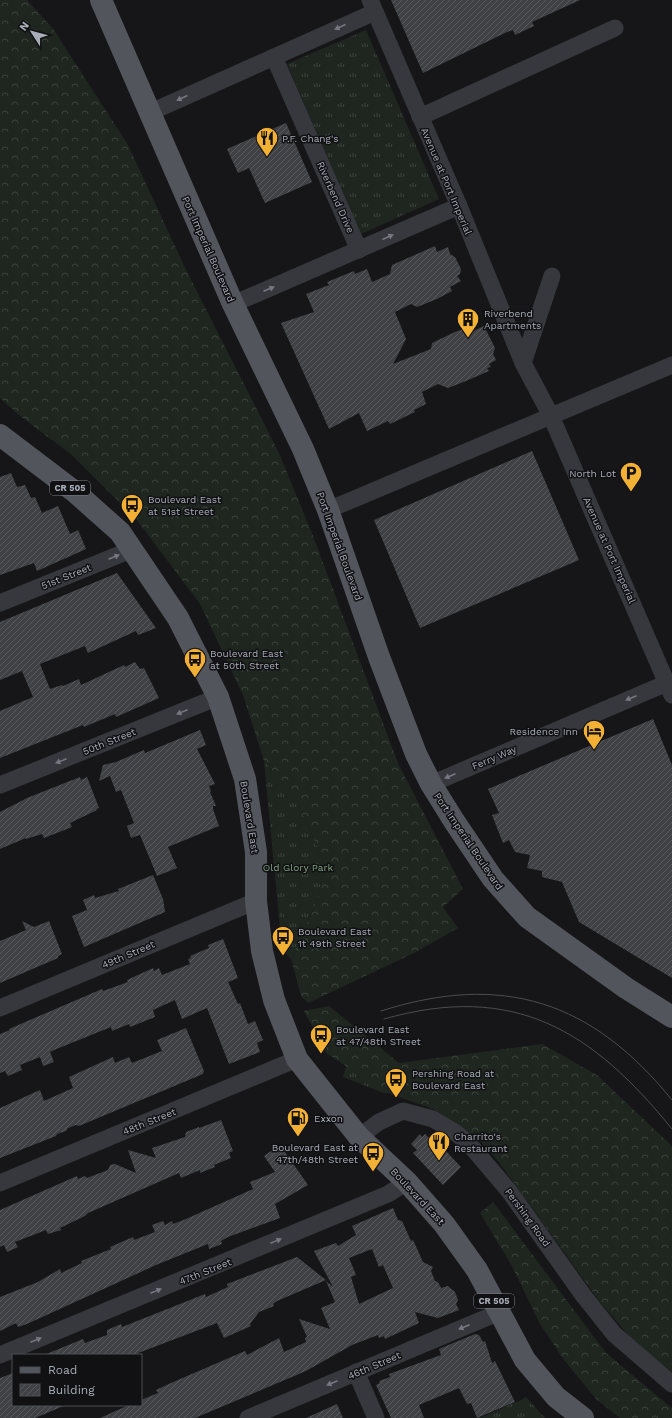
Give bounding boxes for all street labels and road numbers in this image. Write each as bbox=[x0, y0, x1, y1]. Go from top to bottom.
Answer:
street label: Avenue at Port Imperial bbox=[419, 126, 474, 236]
street label: Riverbend Drive bbox=[315, 160, 356, 235]
street label: Port Imperial Boulevard bbox=[180, 195, 237, 304]
road number: CR 505 bbox=[50, 481, 90, 495]
street label: Port Imperial Boulevard bbox=[315, 490, 364, 602]
street label: Avenue at Port Imperial bbox=[581, 495, 638, 605]
street label: 51st Street bbox=[40, 561, 93, 591]
street label: 50th Street bbox=[81, 726, 138, 757]
street label: Ferry Way bbox=[470, 743, 519, 772]
street label: Boulevard East bbox=[238, 780, 261, 855]
street label: Port Imperial Boulevard bbox=[432, 791, 505, 892]
street label: 49th Street bbox=[100, 938, 157, 970]
street label: 48th Street bbox=[121, 1106, 178, 1137]
street label: Boulevard East bbox=[389, 1166, 447, 1227]
street label: Pershing Road bbox=[503, 1186, 552, 1248]
street label: 47th Street bbox=[178, 1256, 234, 1287]
road number: CR 505 bbox=[474, 1294, 514, 1308]
street label: 46th Street bbox=[346, 1349, 403, 1381]

